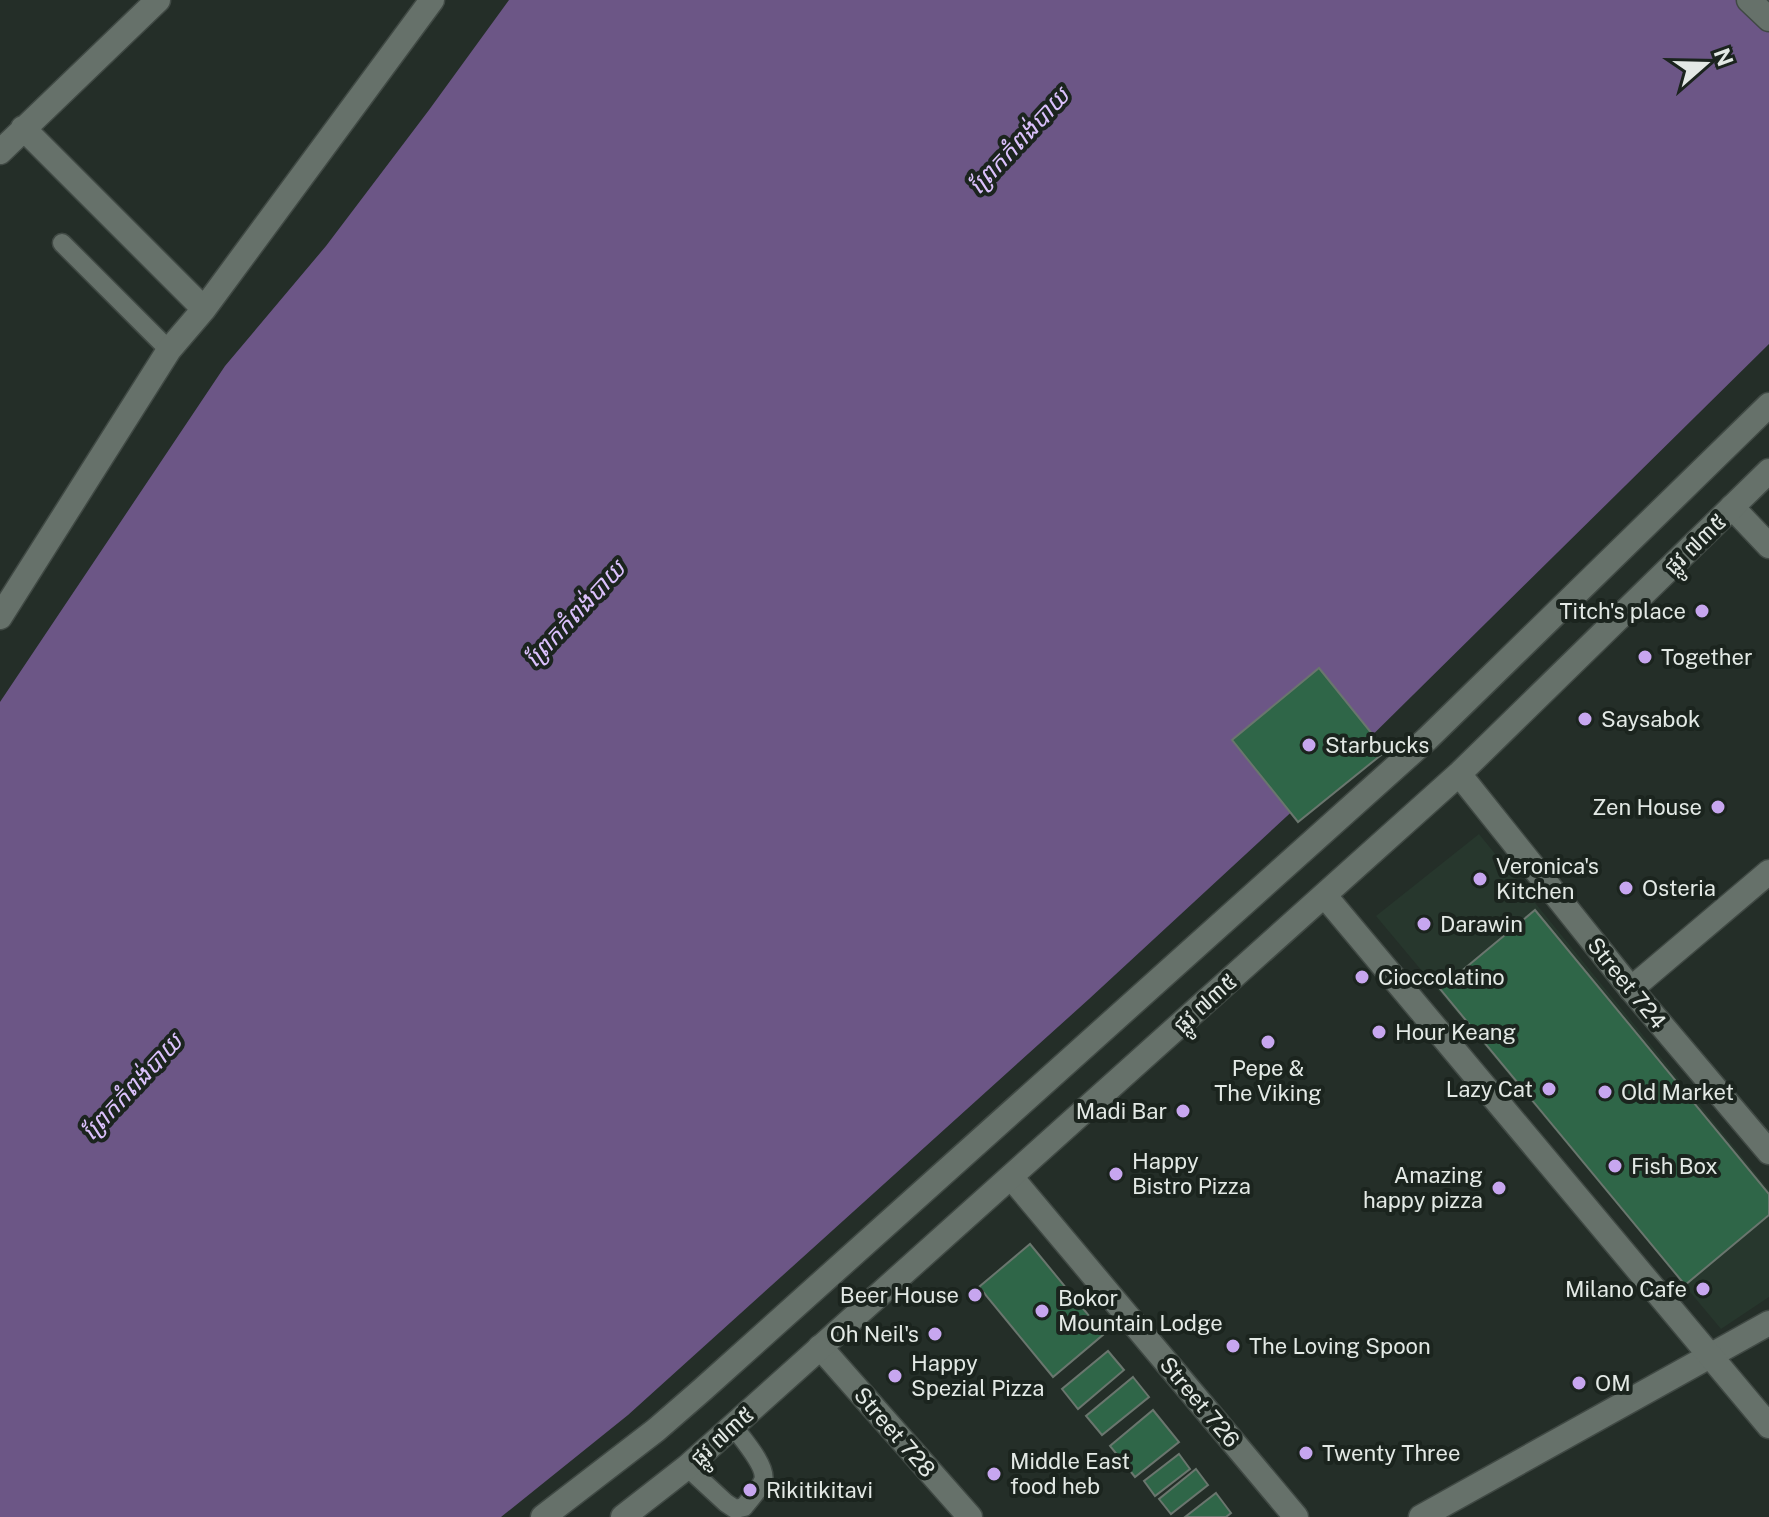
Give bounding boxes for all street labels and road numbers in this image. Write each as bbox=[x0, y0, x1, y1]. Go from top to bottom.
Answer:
street label: ផ្លូវ ៧៣៥ bbox=[1658, 508, 1737, 585]
street label: Street 724 bbox=[1582, 932, 1672, 1034]
street label: ផ្លូវ ៧៣៥ bbox=[1168, 968, 1247, 1044]
street label: Street 726 bbox=[1155, 1352, 1245, 1452]
street label: Street 728 bbox=[849, 1382, 941, 1482]
street label: ផ្លូវ ៧៣៥ bbox=[685, 1401, 764, 1477]

